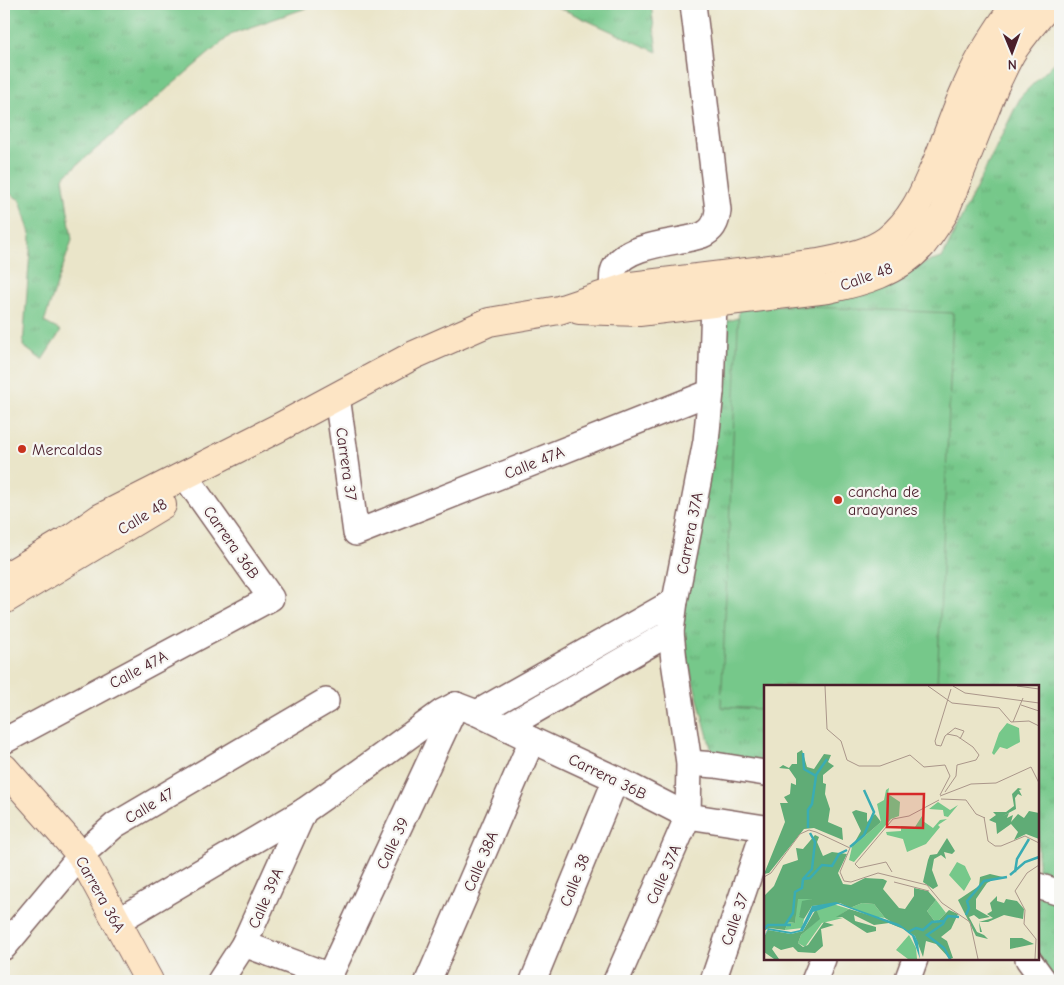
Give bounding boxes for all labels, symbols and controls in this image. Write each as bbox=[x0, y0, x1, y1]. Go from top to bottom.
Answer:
north arrow bbox=[986, 28, 1036, 78]
text: N bbox=[1008, 56, 1017, 73]
street label: Calle 48 bbox=[838, 259, 895, 295]
street label: Carrera 37 bbox=[332, 426, 360, 502]
place label: Mercaldas bbox=[32, 441, 103, 459]
marker: Mercaldas bbox=[16, 443, 28, 455]
street label: Calle 47A bbox=[502, 443, 567, 483]
place label: cancha de araayanes bbox=[848, 483, 919, 519]
street label: Carrera 37A bbox=[673, 491, 707, 576]
marker: cancha de araayanes bbox=[832, 494, 844, 506]
street label: Calle 48 bbox=[115, 495, 170, 539]
street label: Carrera 36B bbox=[199, 503, 263, 583]
street label: Calle 47A bbox=[106, 647, 171, 693]
inset map bbox=[764, 685, 1039, 960]
street label: Carrera 36B bbox=[565, 750, 650, 804]
street label: Calle 47 bbox=[122, 784, 178, 827]
street label: Calle 39 bbox=[373, 815, 413, 872]
street label: Calle 38A bbox=[460, 828, 502, 894]
street label: Calle 37A bbox=[643, 842, 685, 907]
street label: Calle 38 bbox=[556, 852, 594, 909]
street label: Carrera 36A bbox=[72, 853, 128, 936]
street label: Calle 39A bbox=[245, 865, 287, 931]
street label: Calle 37 bbox=[718, 890, 752, 948]

